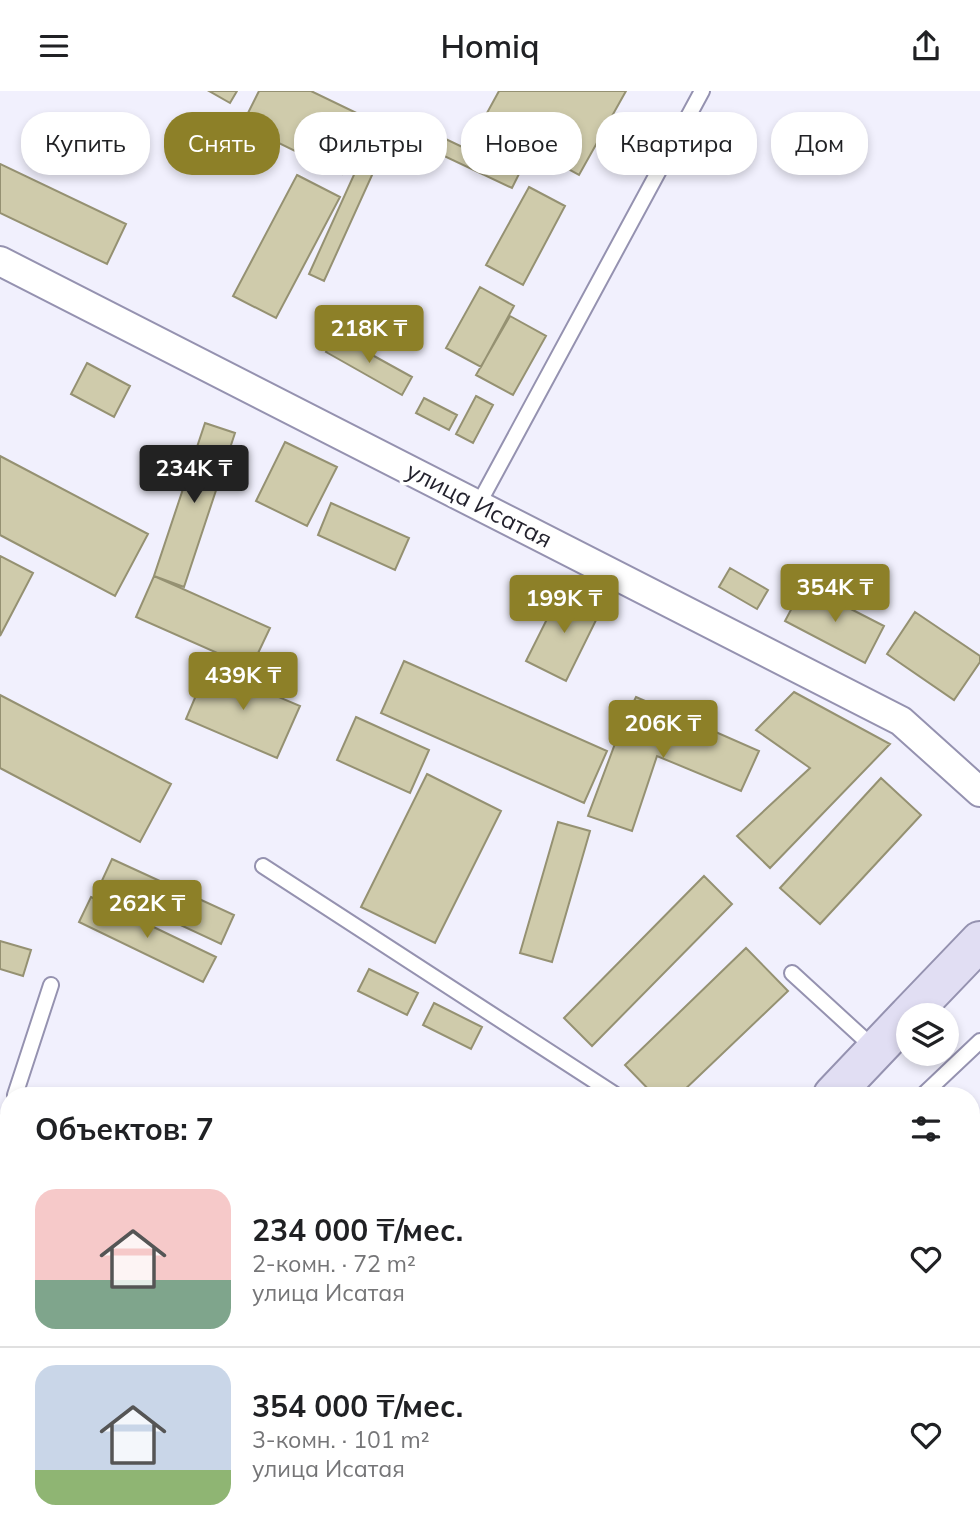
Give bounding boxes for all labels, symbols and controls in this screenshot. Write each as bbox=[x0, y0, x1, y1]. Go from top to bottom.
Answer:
text: Homiq bbox=[440, 26, 540, 66]
icon: menu bbox=[35, 27, 73, 65]
icon: share bbox=[907, 27, 945, 65]
chip: Купить bbox=[21, 112, 150, 175]
chip: Снять bbox=[164, 112, 280, 175]
chip: Фильтры bbox=[294, 112, 447, 175]
chip: Новое bbox=[461, 112, 582, 175]
chip: Квартира bbox=[596, 112, 757, 175]
chip: Дом bbox=[771, 112, 868, 175]
pin: 218K ₸ bbox=[312, 306, 426, 365]
text: 218K ₸ bbox=[331, 313, 407, 342]
pin: 234K ₸ bbox=[137, 445, 251, 505]
text: 234K ₸ bbox=[156, 453, 232, 482]
street label: улица Исатая bbox=[402, 455, 557, 554]
pin: 354K ₸ bbox=[778, 565, 892, 624]
text: 354K ₸ bbox=[797, 572, 873, 601]
pin: 199K ₸ bbox=[507, 575, 621, 635]
text: 199K ₸ bbox=[526, 583, 602, 612]
pin: 439K ₸ bbox=[186, 653, 300, 712]
text: 439K ₸ bbox=[205, 660, 281, 689]
pin: 206K ₸ bbox=[606, 701, 720, 760]
text: 206K ₸ bbox=[625, 708, 701, 737]
pin: 262K ₸ bbox=[90, 881, 204, 940]
text: 262K ₸ bbox=[109, 888, 185, 917]
map controls bbox=[896, 1003, 959, 1066]
button: layers bbox=[896, 1003, 959, 1066]
text: Объектов: 7 bbox=[35, 1110, 214, 1148]
icon: filters bbox=[907, 1110, 945, 1148]
text: 234 000 ₸/мес. bbox=[252, 1211, 463, 1249]
icon: home bbox=[91, 1217, 175, 1301]
icon: heart bbox=[907, 1240, 945, 1278]
text: 2-комн. · 72 m² bbox=[252, 1249, 416, 1278]
text: улица Исатая bbox=[252, 1278, 405, 1307]
text: 354 000 ₸/мес. bbox=[252, 1387, 463, 1425]
icon: home bbox=[91, 1393, 175, 1477]
icon: heart bbox=[907, 1416, 945, 1454]
text: 3-комн. · 101 m² bbox=[252, 1425, 430, 1454]
text: улица Исатая bbox=[252, 1454, 405, 1483]

